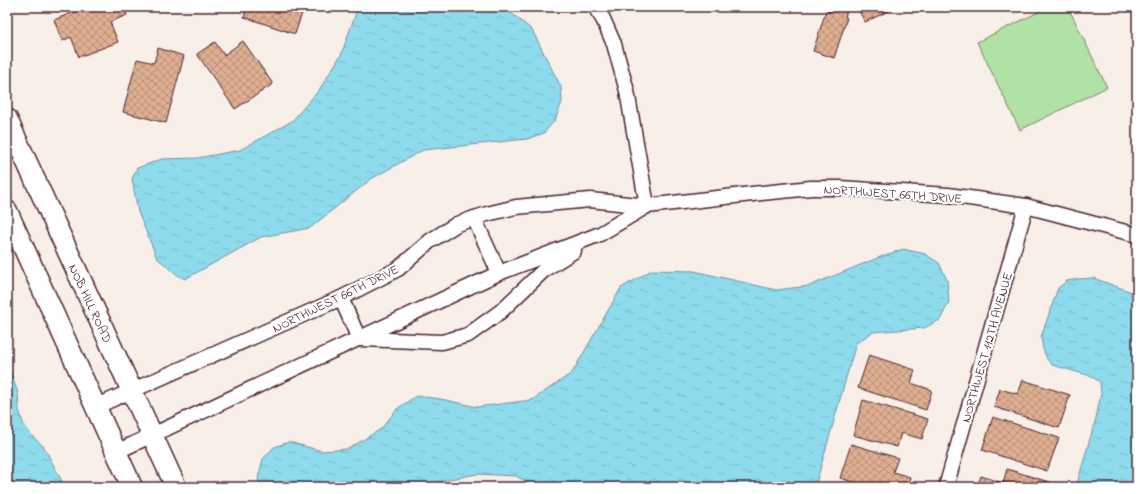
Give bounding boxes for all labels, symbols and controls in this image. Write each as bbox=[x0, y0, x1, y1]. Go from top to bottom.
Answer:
street label: NORTHWEST 66TH DRIVE bbox=[823, 180, 963, 209]
street label: NORTHWEST 66TH DRIVE bbox=[269, 260, 402, 338]
street label: NOB HILL ROAD bbox=[63, 261, 116, 346]
street label: NORTHWEST 112TH AVENUE bbox=[957, 270, 1018, 425]

